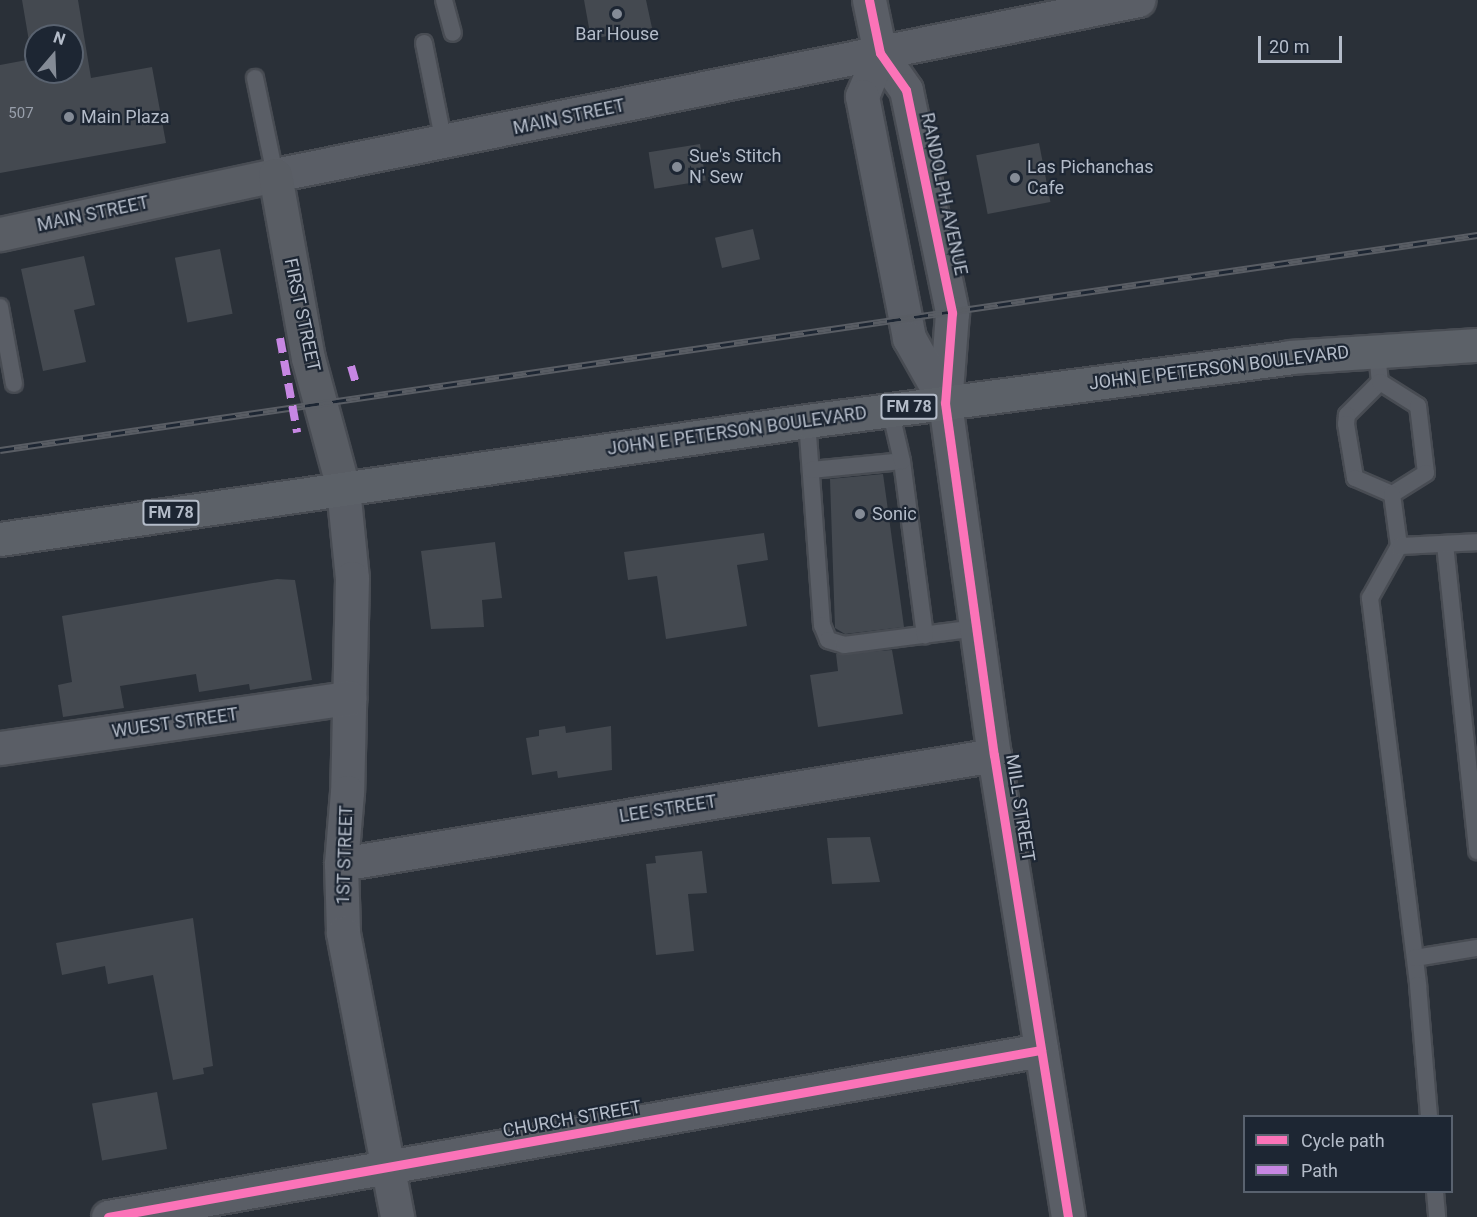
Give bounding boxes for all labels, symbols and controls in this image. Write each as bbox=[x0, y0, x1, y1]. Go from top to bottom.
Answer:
marker: Bar House bbox=[610, 7, 624, 21]
place label: Bar House bbox=[575, 23, 659, 45]
north arrow bbox=[24, 24, 84, 84]
scale bar bbox=[1261, 24, 1345, 62]
text: N bbox=[51, 28, 68, 49]
text: 20 m bbox=[1269, 36, 1309, 57]
street label: MAIN STREET bbox=[511, 95, 627, 139]
house number: 507 bbox=[8, 105, 34, 123]
place label: Main Plaza bbox=[81, 106, 170, 128]
marker: Main Plaza bbox=[62, 110, 76, 124]
street label: RANDOLPH AVENUE bbox=[916, 111, 972, 277]
place label: Sue's Stitch N' Sew bbox=[689, 146, 781, 188]
place label: Las Pichanchas Cafe bbox=[1027, 157, 1153, 200]
marker: Sue's Stitch N' Sew bbox=[670, 160, 684, 174]
marker: Las Pichanchas Cafe bbox=[1008, 171, 1022, 185]
street label: MAIN STREET bbox=[35, 192, 151, 236]
street label: FIRST STREET bbox=[279, 256, 325, 374]
street label: JOHN E PETERSON BOULEVARD bbox=[1088, 341, 1350, 395]
road number: FM 78 bbox=[879, 394, 939, 420]
street label: JOHN E PETERSON BOULEVARD bbox=[606, 402, 868, 460]
road number: FM 78 bbox=[141, 500, 201, 526]
place label: Sonic bbox=[872, 503, 917, 525]
marker: Sonic bbox=[853, 507, 867, 521]
street label: WUEST STREET bbox=[110, 703, 240, 743]
street label: MILL STREET bbox=[1001, 753, 1039, 863]
street label: LEE STREET bbox=[618, 791, 718, 827]
street label: 1ST STREET bbox=[332, 805, 358, 905]
street label: CHURCH STREET bbox=[501, 1096, 643, 1142]
legend bbox=[1243, 1115, 1453, 1193]
text: Cycle path bbox=[1301, 1130, 1385, 1151]
text: Path bbox=[1301, 1160, 1338, 1181]

